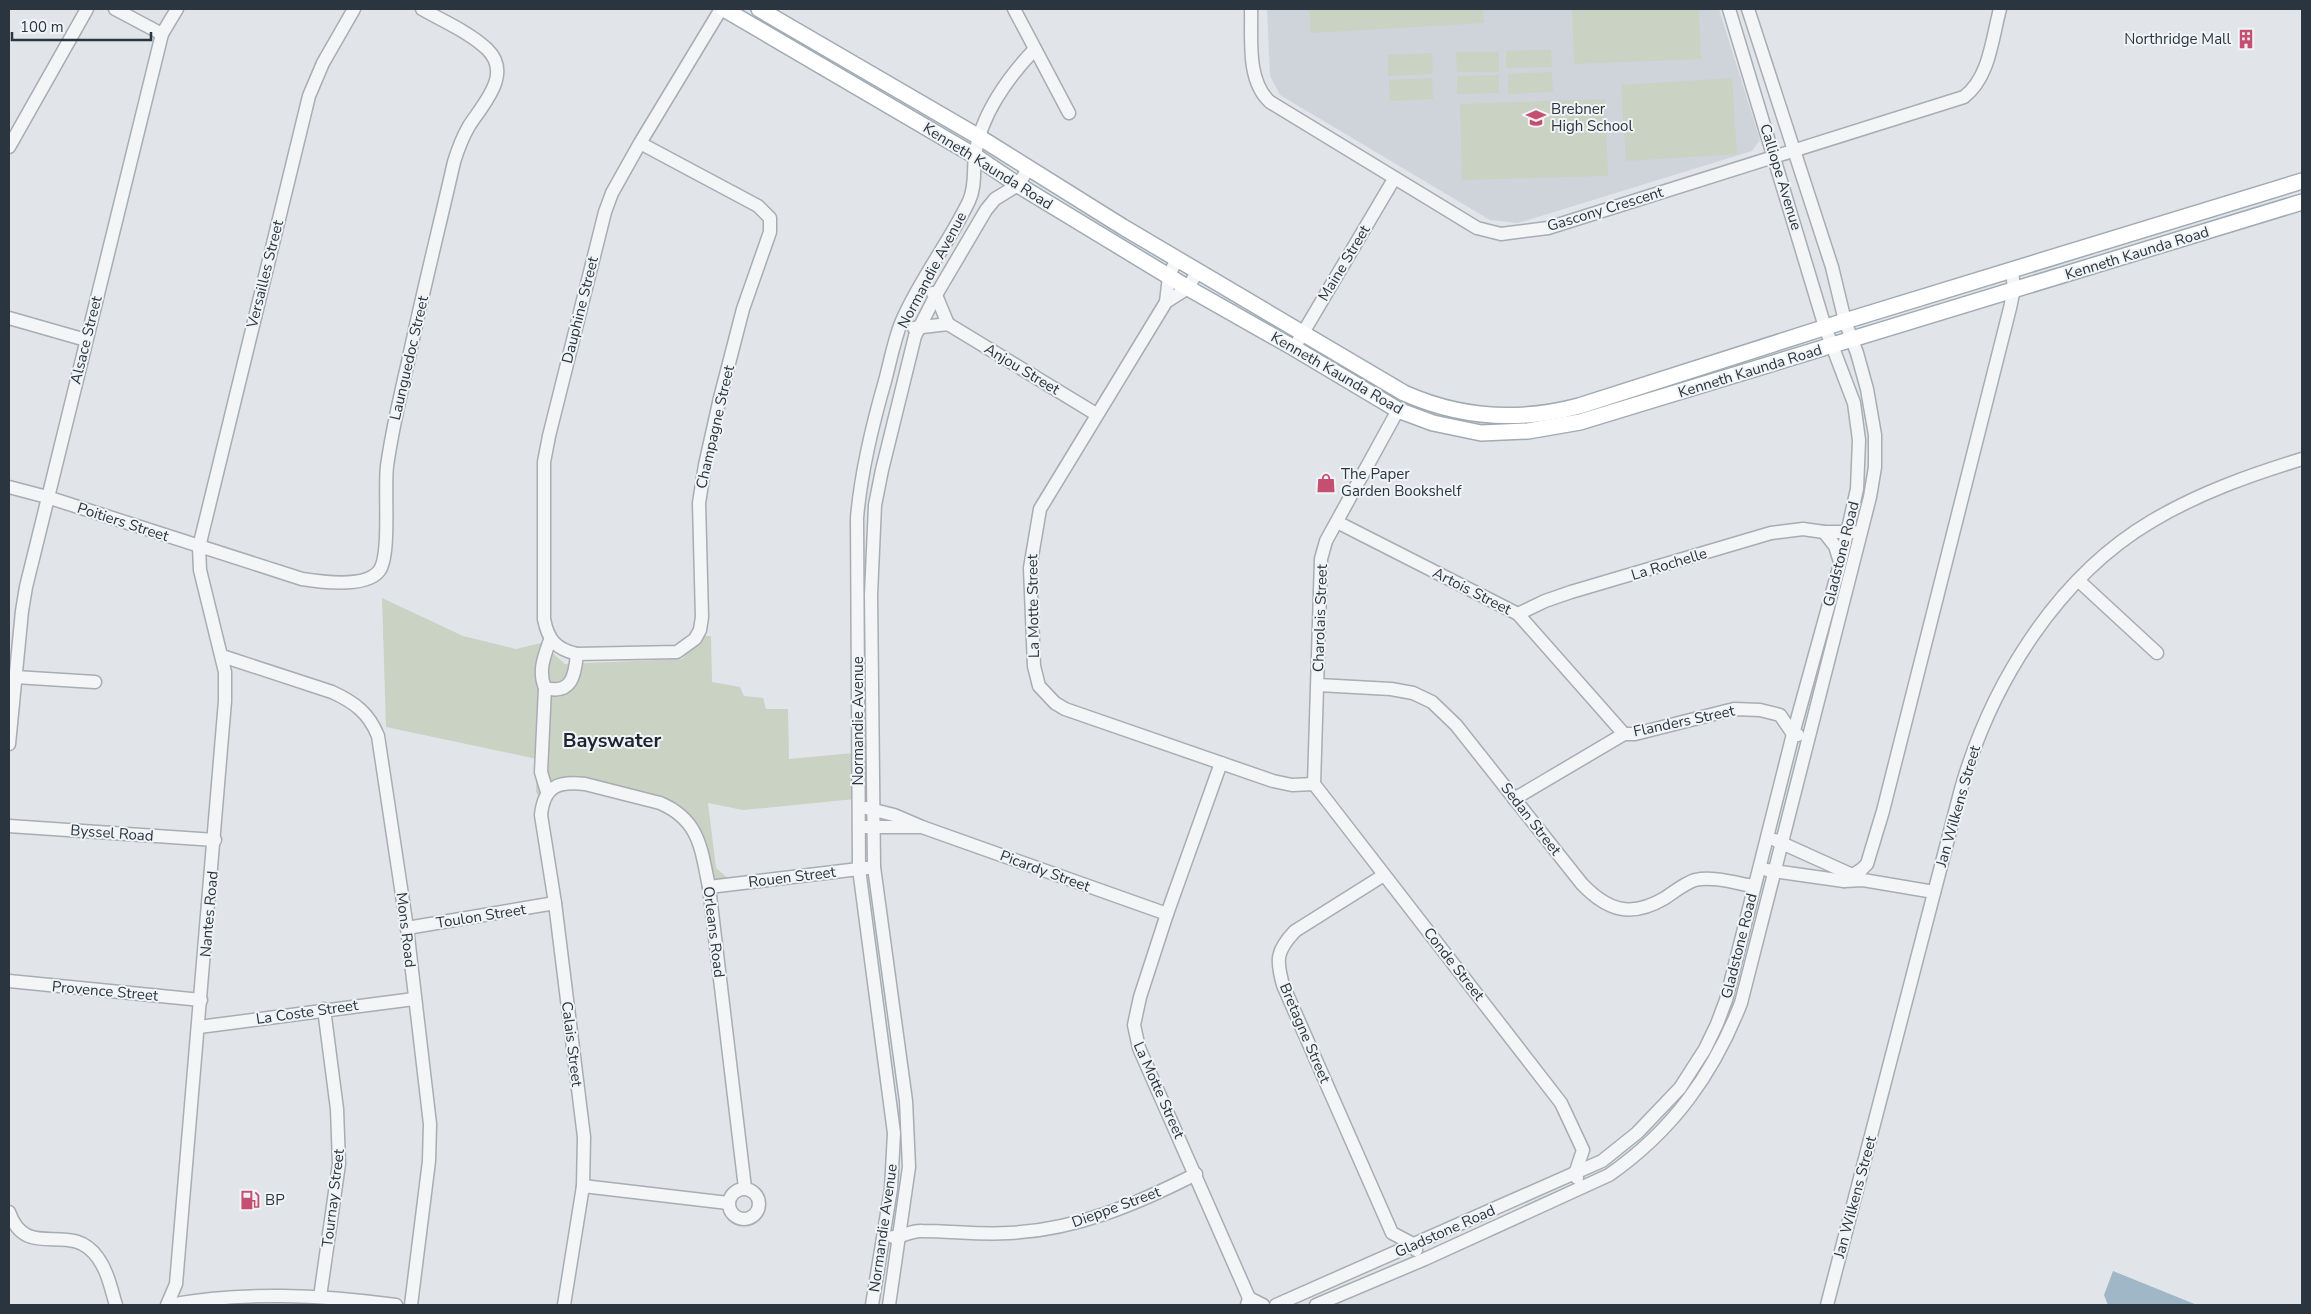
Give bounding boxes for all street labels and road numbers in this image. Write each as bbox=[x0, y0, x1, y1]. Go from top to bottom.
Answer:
street label: Kenneth Kaunda Road bbox=[919, 118, 1057, 214]
street label: Calliope Avenue bbox=[1755, 121, 1807, 233]
street label: Gascony Crescent bbox=[1545, 182, 1666, 236]
street label: Normandie Avenue bbox=[893, 208, 971, 332]
street label: Versailles Street bbox=[242, 217, 288, 331]
street label: Maine Street bbox=[1313, 221, 1375, 305]
street label: Kenneth Kaunda Road bbox=[2063, 222, 2211, 284]
street label: Dauphine Street bbox=[557, 254, 603, 366]
street label: Alsace Street bbox=[65, 293, 107, 386]
street label: Launguedoc Street bbox=[385, 293, 433, 422]
street label: Kenneth Kaunda Road bbox=[1267, 327, 1407, 419]
street label: Anjou Street bbox=[981, 339, 1064, 400]
street label: Kenneth Kaunda Road bbox=[1676, 340, 1824, 402]
street label: Champagne Street bbox=[691, 363, 739, 491]
street label: Poitiers Street bbox=[75, 498, 172, 546]
street label: Gladstone Road bbox=[1818, 499, 1864, 609]
street label: La Rochelle bbox=[1629, 543, 1709, 585]
street label: La Motte Street bbox=[1022, 553, 1044, 658]
street label: Charolais Street bbox=[1308, 563, 1332, 672]
street label: Artois Street bbox=[1429, 563, 1515, 620]
street label: Normandie Avenue bbox=[848, 656, 868, 786]
street label: Flanders Street bbox=[1631, 700, 1737, 742]
street label: Jan Wilkens Street bbox=[1931, 742, 1985, 870]
street label: Sedan Street bbox=[1496, 778, 1566, 860]
street label: Byssel Road bbox=[70, 820, 154, 846]
street label: Picardy Street bbox=[997, 845, 1093, 897]
street label: Rouen Street bbox=[747, 862, 838, 892]
street label: Nantes Road bbox=[195, 870, 223, 958]
street label: Orleans Road bbox=[698, 885, 730, 979]
street label: Mons Road bbox=[391, 891, 421, 969]
street label: Gladstone Road bbox=[1716, 891, 1762, 1001]
street label: Toulon Street bbox=[435, 899, 528, 933]
street label: Conde Street bbox=[1419, 923, 1489, 1005]
street label: Provence Street bbox=[51, 976, 160, 1006]
street label: Bretagne Street bbox=[1275, 980, 1335, 1087]
street label: La Coste Street bbox=[255, 995, 360, 1029]
street label: Calais Street bbox=[557, 1000, 587, 1088]
street label: La Motte Street bbox=[1129, 1038, 1190, 1142]
street label: Jan Wilkens Street bbox=[1829, 1133, 1881, 1261]
street label: Tournay Street bbox=[317, 1147, 349, 1248]
street label: Normandie Avenue bbox=[864, 1163, 902, 1293]
street label: Dieppe Street bbox=[1069, 1181, 1164, 1232]
street label: Gladstone Road bbox=[1392, 1200, 1498, 1262]

